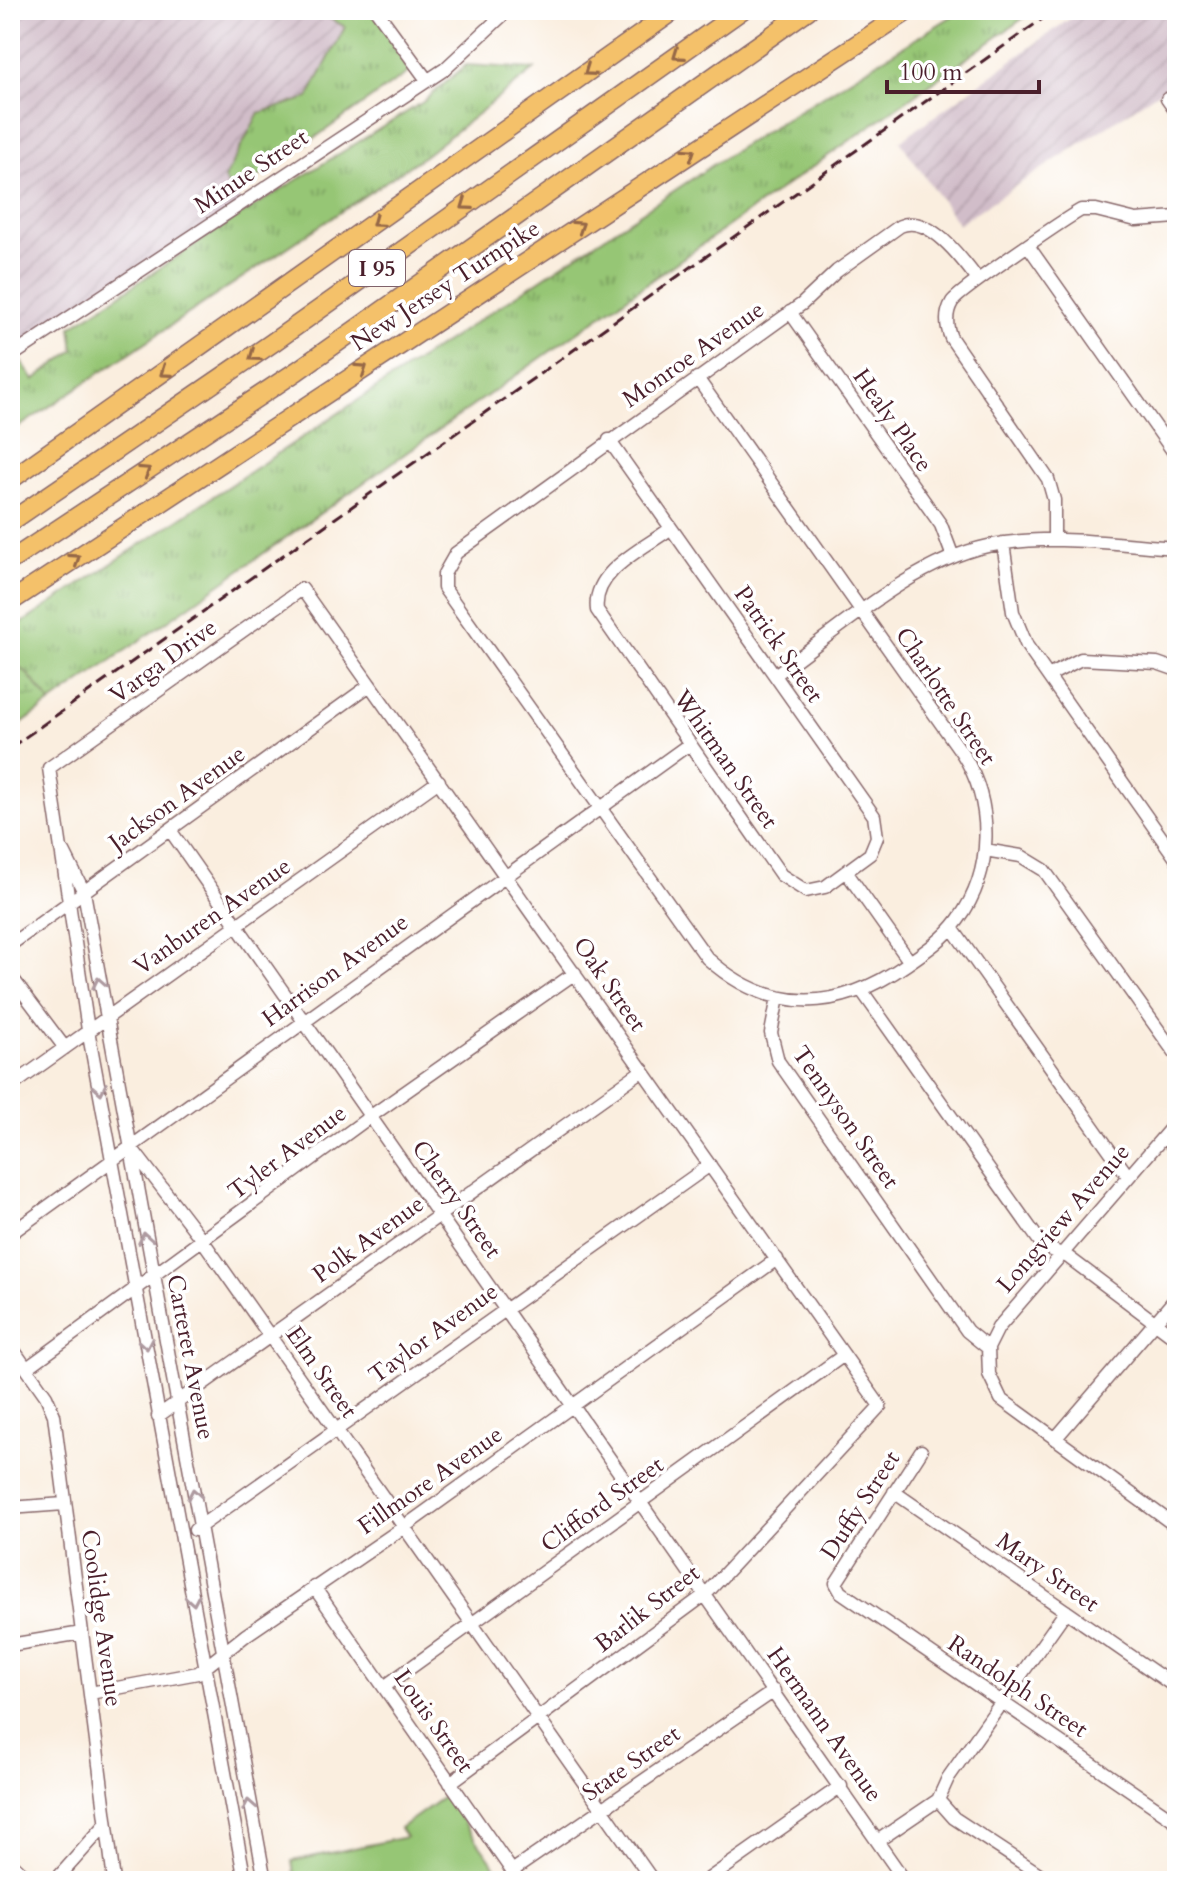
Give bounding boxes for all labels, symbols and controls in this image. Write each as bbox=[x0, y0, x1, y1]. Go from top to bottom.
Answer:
scale bar bbox=[887, 44, 1039, 94]
one-way arrow bbox=[672, 45, 686, 60]
text: 100 m bbox=[899, 56, 963, 89]
one-way arrow bbox=[583, 61, 597, 76]
street label: Minue Street bbox=[188, 121, 315, 222]
one-way arrow bbox=[681, 148, 696, 163]
one-way arrow bbox=[460, 195, 474, 210]
street label: New Jersey Turnpike bbox=[344, 212, 546, 359]
one-way arrow bbox=[371, 212, 385, 227]
one-way arrow bbox=[570, 220, 584, 235]
road number: I 95 bbox=[349, 250, 405, 286]
street label: Monroe Avenue bbox=[616, 293, 771, 416]
one-way arrow bbox=[248, 346, 262, 361]
street label: Healy Place bbox=[845, 362, 940, 479]
one-way arrow bbox=[159, 363, 173, 377]
one-way arrow bbox=[353, 363, 367, 378]
one-way arrow bbox=[136, 466, 151, 481]
one-way arrow bbox=[66, 554, 81, 569]
street label: Patrick Street bbox=[726, 579, 831, 710]
street label: Varga Drive bbox=[103, 611, 224, 712]
street label: Charlotte Street bbox=[887, 621, 1004, 772]
street label: Whitman Street bbox=[665, 682, 786, 836]
street label: Jackson Avenue bbox=[100, 738, 252, 861]
street label: Vanburen Avenue bbox=[127, 850, 298, 983]
street label: Harrison Avenue bbox=[255, 906, 415, 1035]
street label: Oak Street bbox=[565, 931, 654, 1038]
one-way arrow bbox=[91, 976, 108, 989]
street label: Tennyson Street bbox=[784, 1039, 907, 1196]
one-way arrow bbox=[90, 1082, 107, 1095]
street label: Tyler Avenue bbox=[221, 1097, 353, 1208]
street label: Cherry Street bbox=[404, 1134, 510, 1265]
street label: Longview Avenue bbox=[989, 1137, 1137, 1300]
street label: Polk Avenue bbox=[306, 1188, 431, 1291]
one-way arrow bbox=[138, 1231, 155, 1245]
street label: Carteret Avenue bbox=[158, 1272, 223, 1442]
street label: Taylor Avenue bbox=[362, 1275, 505, 1392]
street label: Elm Street bbox=[278, 1320, 366, 1425]
one-way arrow bbox=[136, 1338, 153, 1351]
street label: Fillmore Avenue bbox=[351, 1418, 509, 1543]
street label: Duffy Street bbox=[813, 1444, 908, 1566]
street label: Clifford Street bbox=[534, 1448, 671, 1560]
one-way arrow bbox=[186, 1487, 203, 1500]
street label: Mary Street bbox=[990, 1525, 1106, 1620]
street label: Coolidge Avenue bbox=[73, 1527, 130, 1709]
street label: Barlik Street bbox=[588, 1557, 707, 1660]
one-way arrow bbox=[184, 1593, 201, 1607]
street label: Randolph Street bbox=[941, 1627, 1095, 1746]
street label: Hermann Avenue bbox=[759, 1640, 890, 1808]
street label: Louis Street bbox=[386, 1663, 482, 1780]
street label: State Street bbox=[576, 1717, 687, 1809]
one-way arrow bbox=[242, 1798, 259, 1811]

